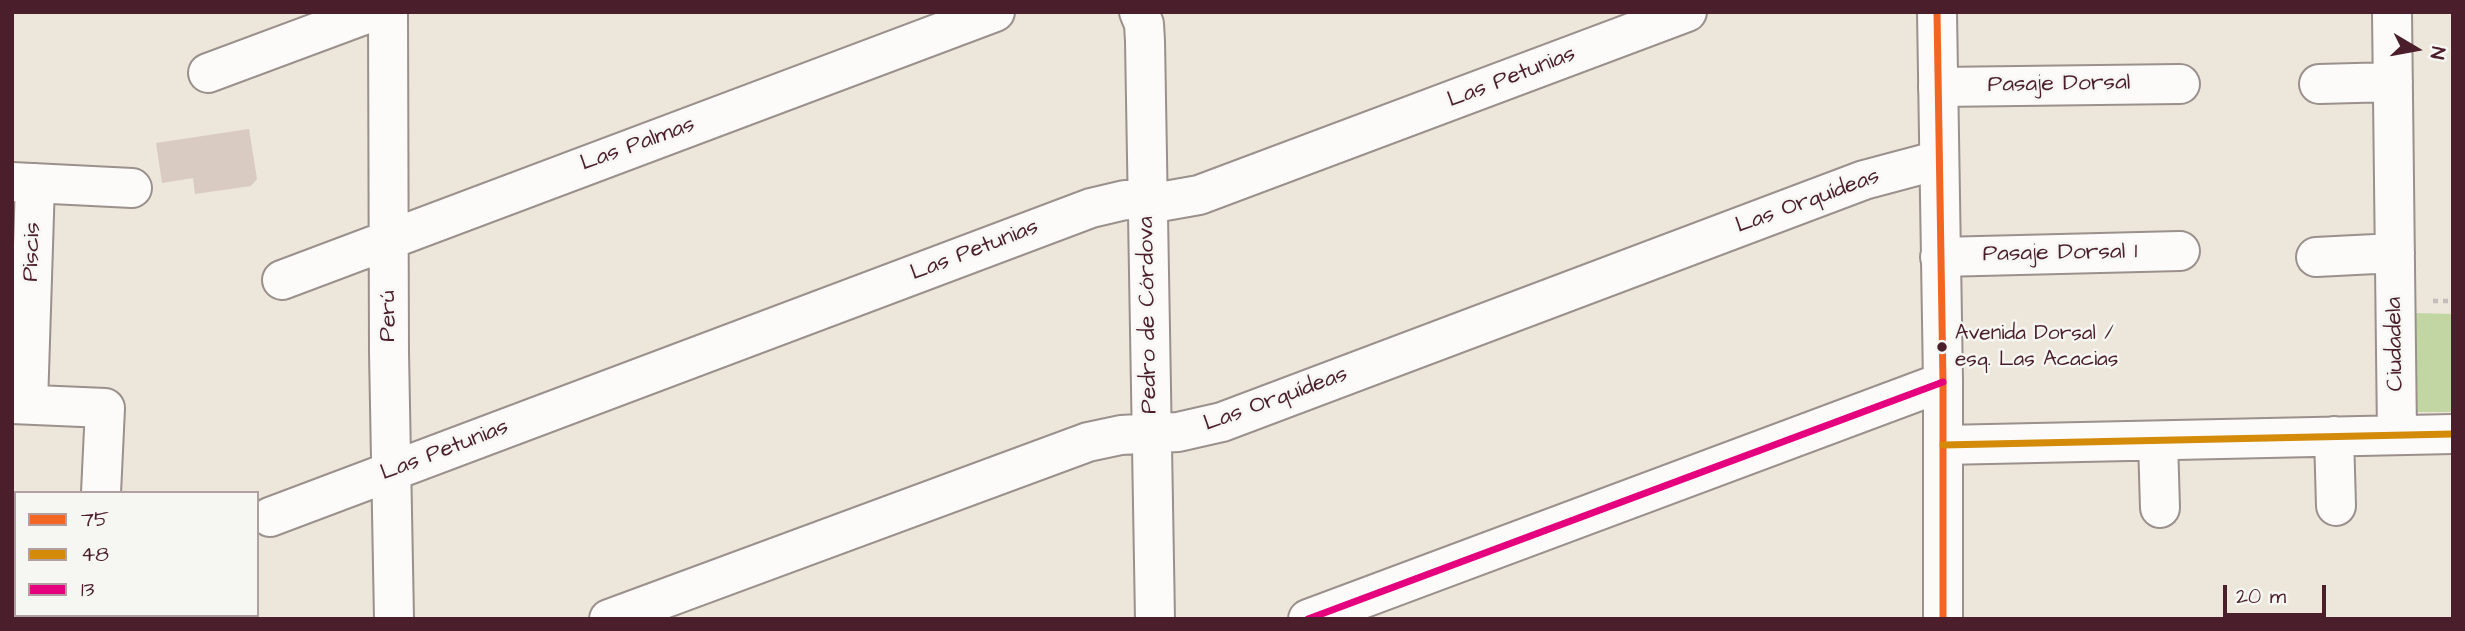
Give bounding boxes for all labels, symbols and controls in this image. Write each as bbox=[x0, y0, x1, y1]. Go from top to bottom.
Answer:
north arrow bbox=[2381, 14, 2451, 84]
street label: Las Petunias bbox=[1444, 41, 1580, 115]
text: N bbox=[2423, 45, 2452, 61]
street label: Pasaje Dorsal bbox=[1987, 70, 2131, 100]
street label: Las Palmas bbox=[577, 112, 699, 178]
street label: Las Orquídeas bbox=[1732, 163, 1884, 241]
street label: Las Petunias bbox=[907, 214, 1043, 288]
street label: Pedro de Córdova bbox=[1133, 216, 1165, 414]
street label: Piscis bbox=[18, 222, 48, 282]
street label: Pasaje Dorsal 1 bbox=[1982, 239, 2138, 269]
street label: Perú bbox=[375, 290, 403, 342]
street label: Ciudadela bbox=[2381, 297, 2411, 391]
place label: Avenida Dorsal / esq. Las Acacias bbox=[1955, 322, 2118, 372]
marker: Avenida Dorsal / esq. Las Acacias bbox=[1935, 340, 1949, 354]
street label: Las Orquídeas bbox=[1200, 361, 1352, 439]
street label: Las Petunias bbox=[377, 414, 513, 488]
legend bbox=[14, 491, 259, 617]
text: 75 bbox=[81, 505, 109, 534]
text: 48 bbox=[81, 540, 109, 569]
scale bar bbox=[2227, 572, 2330, 616]
text: 13 bbox=[81, 575, 94, 604]
text: 20 m bbox=[2236, 582, 2286, 611]

